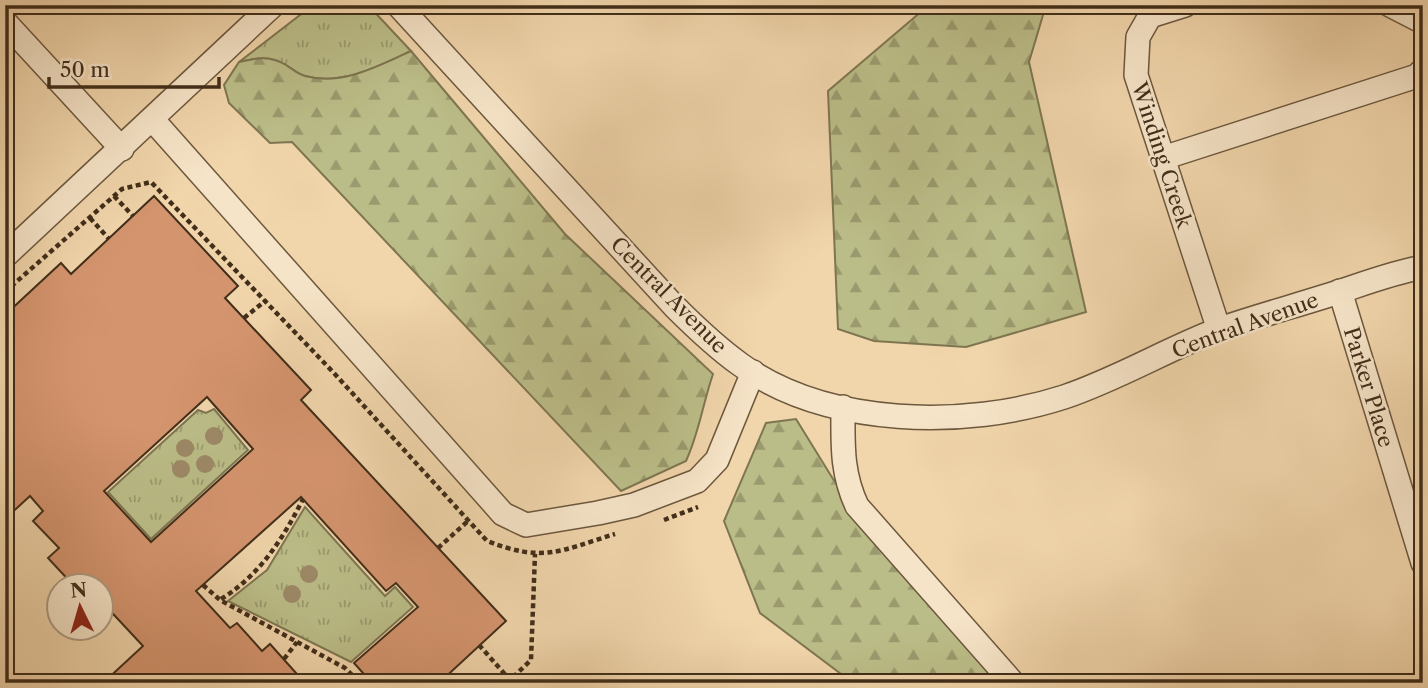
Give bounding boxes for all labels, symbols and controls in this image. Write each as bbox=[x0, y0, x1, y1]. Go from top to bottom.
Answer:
scale bar bbox=[49, 46, 219, 90]
text: 50 m bbox=[60, 57, 110, 82]
street label: Winding Creek bbox=[1126, 78, 1198, 232]
street label: Central Avenue bbox=[606, 232, 732, 358]
street label: Central Avenue bbox=[1168, 287, 1322, 363]
street label: Parker Place bbox=[1339, 324, 1399, 450]
north arrow bbox=[46, 572, 116, 642]
text: N bbox=[69, 578, 88, 603]

